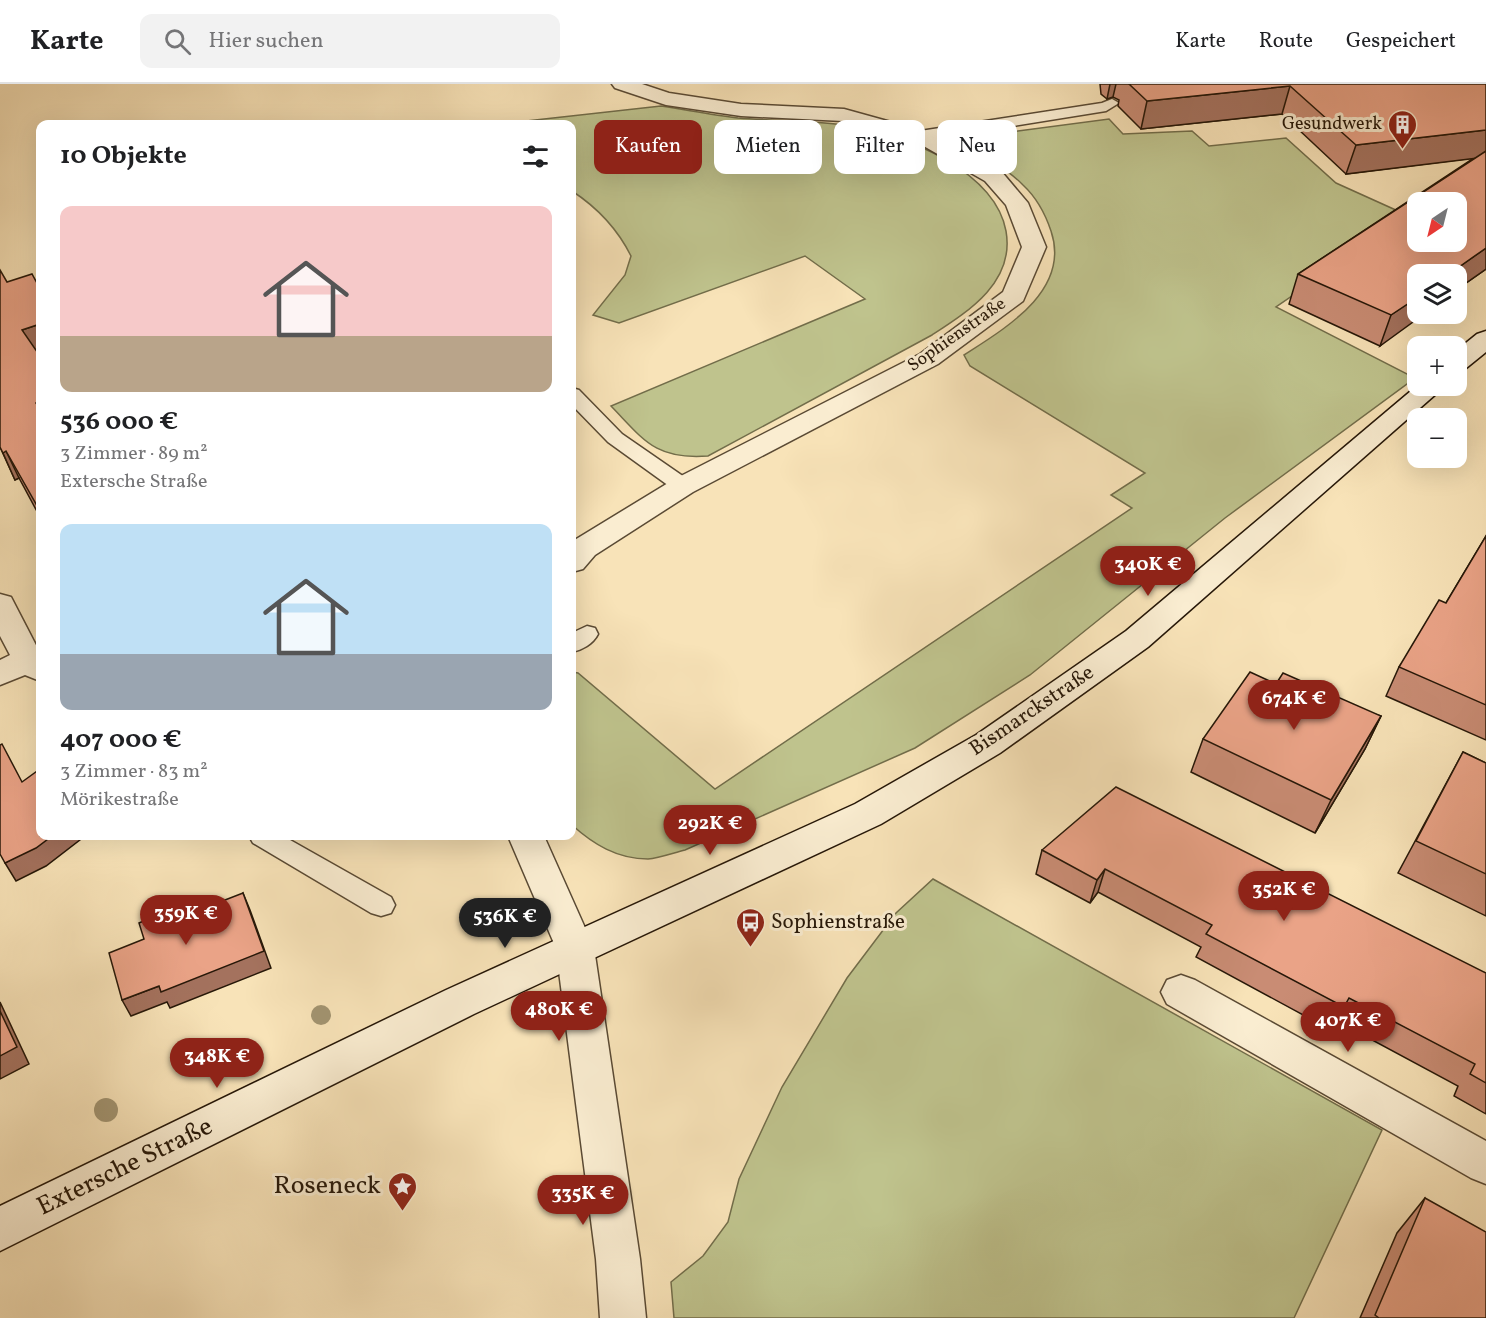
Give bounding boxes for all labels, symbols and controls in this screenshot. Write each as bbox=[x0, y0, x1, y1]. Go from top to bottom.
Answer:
search box bbox=[140, 14, 560, 68]
text: Karte bbox=[30, 22, 104, 61]
icon: search bbox=[161, 25, 194, 58]
text: Hier suchen bbox=[209, 26, 324, 57]
text: Karte bbox=[1175, 27, 1226, 56]
text: Route bbox=[1259, 27, 1313, 56]
text: Gespeichert bbox=[1346, 27, 1456, 56]
building icon: Gesundwerk bbox=[1387, 108, 1419, 150]
place label: Gesundwerk bbox=[1282, 112, 1382, 137]
chip: Kaufen bbox=[594, 120, 702, 174]
chip: Mieten bbox=[714, 120, 822, 174]
chip: Filter bbox=[834, 120, 925, 174]
chip: Neu bbox=[937, 120, 1017, 174]
text: 10 Objekte bbox=[60, 138, 187, 174]
icon: filters bbox=[519, 140, 552, 173]
north arrow bbox=[1407, 192, 1467, 252]
map controls bbox=[1407, 192, 1467, 468]
icon: home bbox=[252, 245, 360, 353]
button: layers bbox=[1407, 264, 1467, 324]
street label: Sophienstraße bbox=[903, 292, 1011, 378]
button: + bbox=[1407, 336, 1467, 396]
text: 536 000 € bbox=[60, 404, 178, 440]
button: − bbox=[1407, 408, 1467, 468]
text: 3 Zimmer · 89 m² bbox=[60, 440, 208, 468]
text: Extersche Straße bbox=[60, 468, 207, 496]
pin: 340K € bbox=[1099, 546, 1197, 597]
text: 340K € bbox=[1114, 551, 1182, 579]
icon: home bbox=[252, 563, 360, 671]
street label: Bismarckstraße bbox=[964, 659, 1100, 763]
pin: 674K € bbox=[1245, 680, 1343, 731]
text: 674K € bbox=[1262, 685, 1326, 713]
text: 407 000 € bbox=[60, 722, 182, 758]
text: 3 Zimmer · 83 m² bbox=[60, 758, 208, 786]
text: Mörikestraße bbox=[60, 786, 179, 814]
pin: 292K € bbox=[661, 805, 759, 856]
text: 292K € bbox=[678, 810, 742, 838]
pin: 352K € bbox=[1235, 871, 1333, 922]
text: 352K € bbox=[1252, 876, 1316, 904]
pin: 359K € bbox=[137, 895, 235, 946]
pin: 536K € bbox=[456, 898, 554, 949]
text: 359K € bbox=[154, 900, 218, 928]
text: 536K € bbox=[473, 903, 537, 931]
bus stop icon: Sophienstraße bbox=[734, 906, 766, 948]
place label: Sophienstraße bbox=[771, 908, 905, 937]
pin: 480K € bbox=[510, 991, 608, 1042]
text: 480K € bbox=[525, 996, 593, 1024]
pin: 407K € bbox=[1299, 1002, 1397, 1053]
text: 407K € bbox=[1315, 1007, 1381, 1035]
pin: 348K € bbox=[168, 1038, 266, 1089]
text: 348K € bbox=[184, 1043, 250, 1071]
street label: Extersche Straße bbox=[31, 1109, 219, 1225]
place label: Roseneck bbox=[273, 1168, 381, 1204]
place icon: Roseneck bbox=[386, 1170, 418, 1212]
pin: 335K € bbox=[534, 1175, 632, 1226]
text: 335K € bbox=[551, 1180, 615, 1208]

